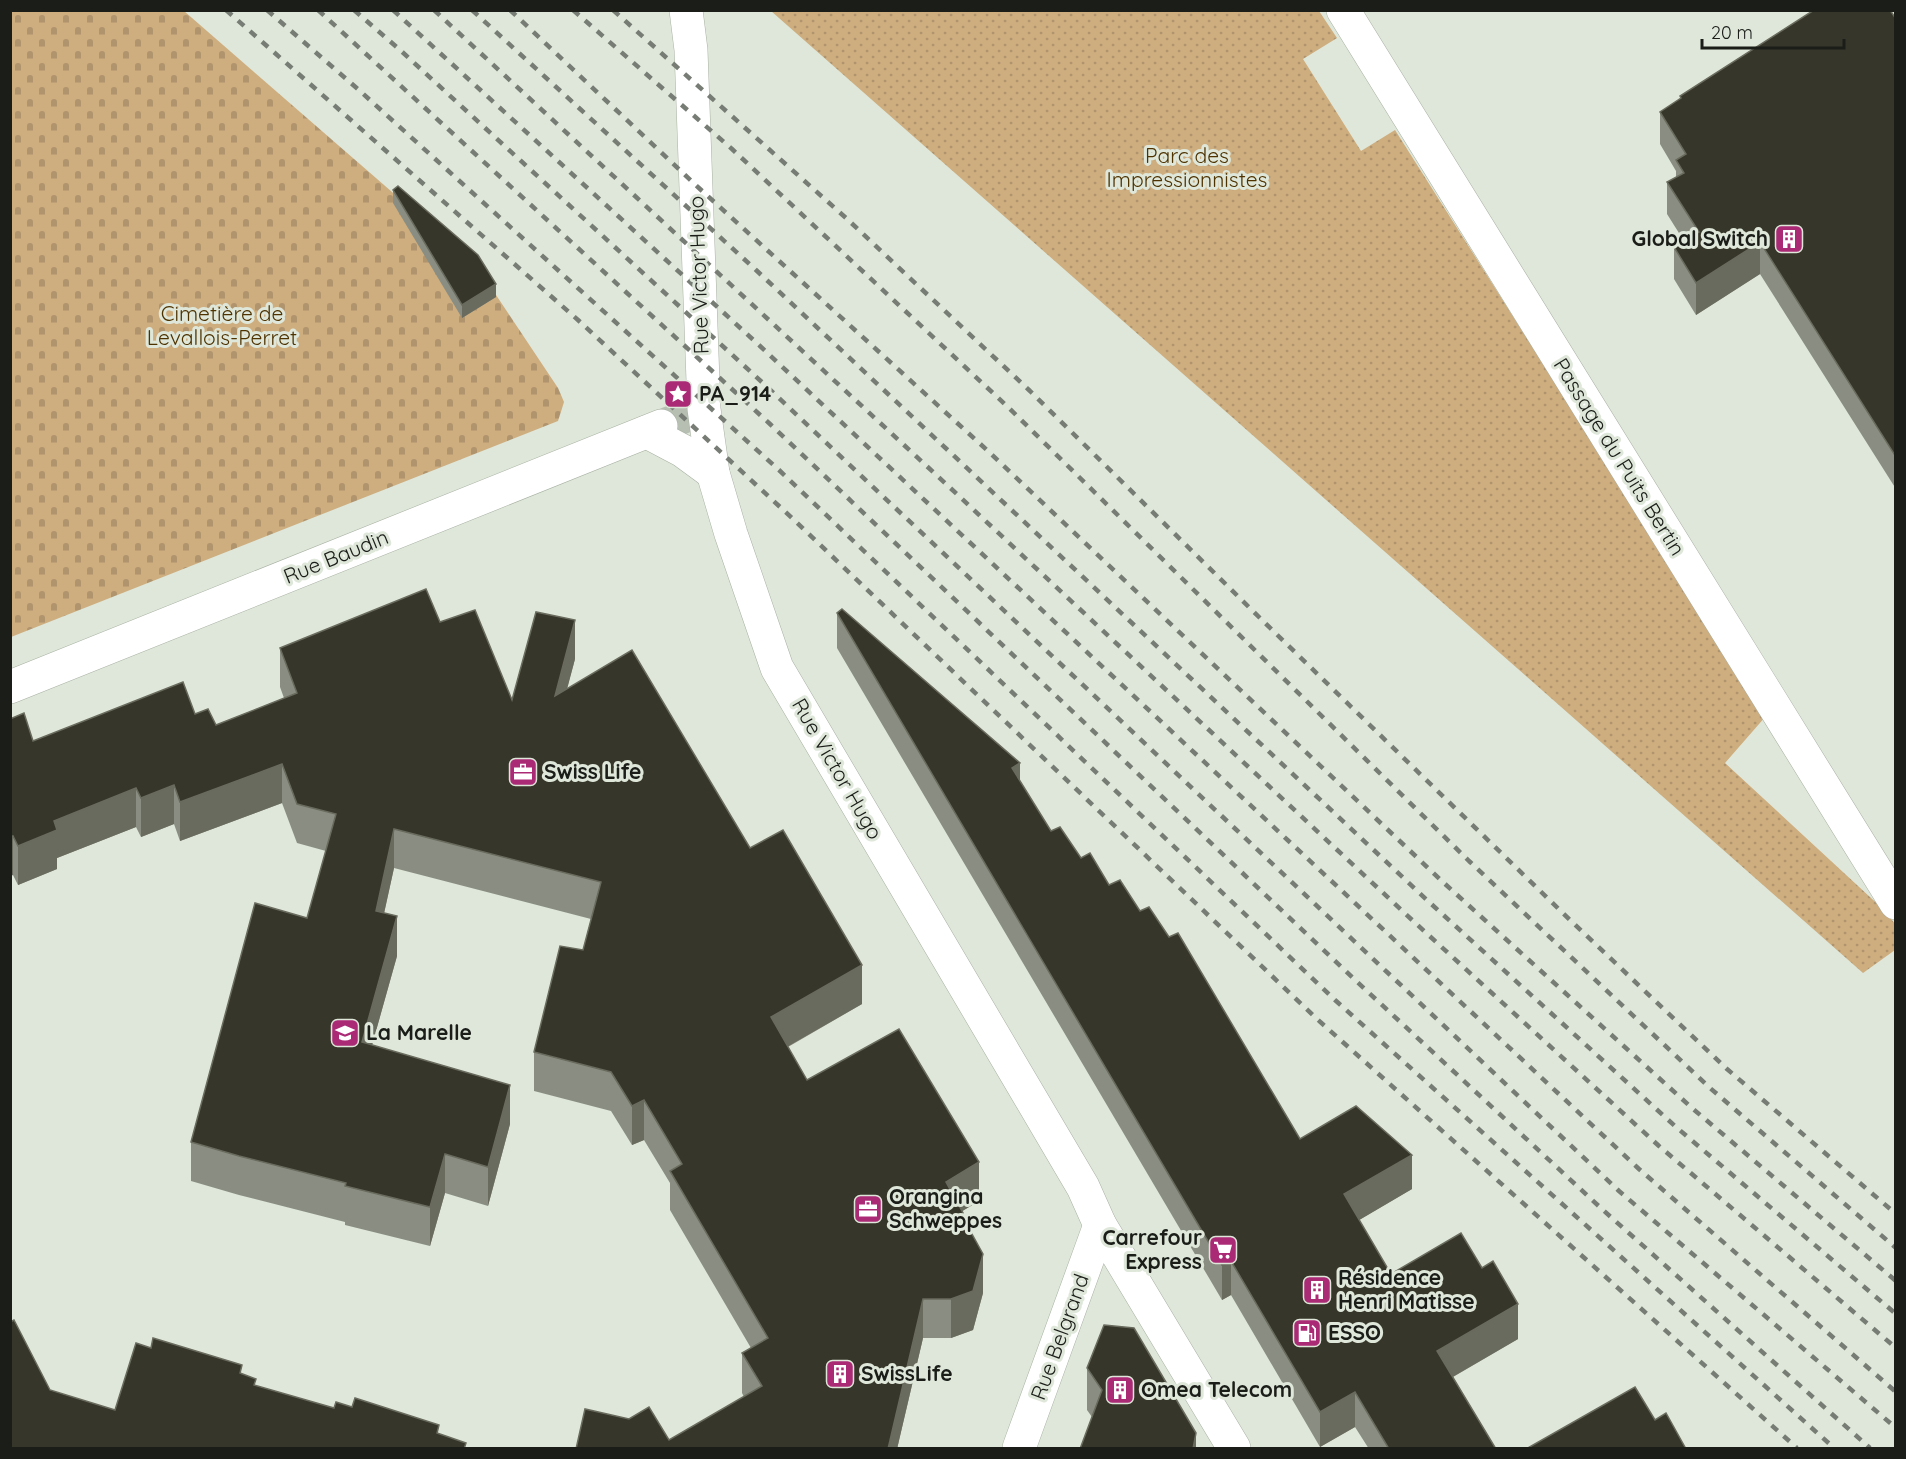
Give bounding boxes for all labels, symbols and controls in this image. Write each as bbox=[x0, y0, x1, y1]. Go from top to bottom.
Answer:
scale bar bbox=[1702, 12, 1844, 50]
text: 20 m bbox=[1711, 21, 1753, 44]
park label: Parc des Impressionnistes bbox=[1107, 142, 1267, 192]
street label: Rue Victor Hugo bbox=[682, 195, 714, 355]
building icon: Global Switch bbox=[1773, 223, 1805, 255]
place label: Global Switch bbox=[1632, 225, 1768, 251]
park label: Cimetière de Levallois-Perret bbox=[147, 300, 297, 350]
street label: Passage du Puits Bertin bbox=[1548, 353, 1691, 560]
place icon: PA_914 bbox=[662, 378, 694, 410]
place label: PA_914 bbox=[699, 380, 771, 406]
street label: Rue Baudin bbox=[279, 523, 392, 589]
street label: Rue Victor Hugo bbox=[787, 693, 889, 844]
office icon: Swiss Life bbox=[507, 756, 539, 788]
place label: Swiss Life bbox=[544, 758, 641, 784]
school or university icon: La Marelle bbox=[329, 1017, 361, 1049]
place label: La Marelle bbox=[366, 1019, 472, 1045]
place label: Orangina Schweppes bbox=[889, 1183, 1002, 1233]
office icon: Orangina Schweppes bbox=[852, 1193, 884, 1225]
place label: Carrefour Express bbox=[1102, 1224, 1202, 1274]
supermarket icon: Carrefour Express bbox=[1207, 1234, 1239, 1266]
place label: Résidence Henri Matisse bbox=[1338, 1264, 1475, 1314]
street label: Rue Belgrand bbox=[1024, 1270, 1094, 1403]
building icon: Résidence Henri Matisse bbox=[1301, 1274, 1333, 1306]
fuel station icon: ESSO bbox=[1291, 1317, 1323, 1349]
place label: ESSO bbox=[1328, 1319, 1381, 1345]
building icon: SwissLife bbox=[824, 1358, 856, 1390]
place label: SwissLife bbox=[861, 1360, 953, 1386]
building icon: Omea Telecom bbox=[1104, 1374, 1136, 1406]
place label: Omea Telecom bbox=[1141, 1376, 1292, 1402]

